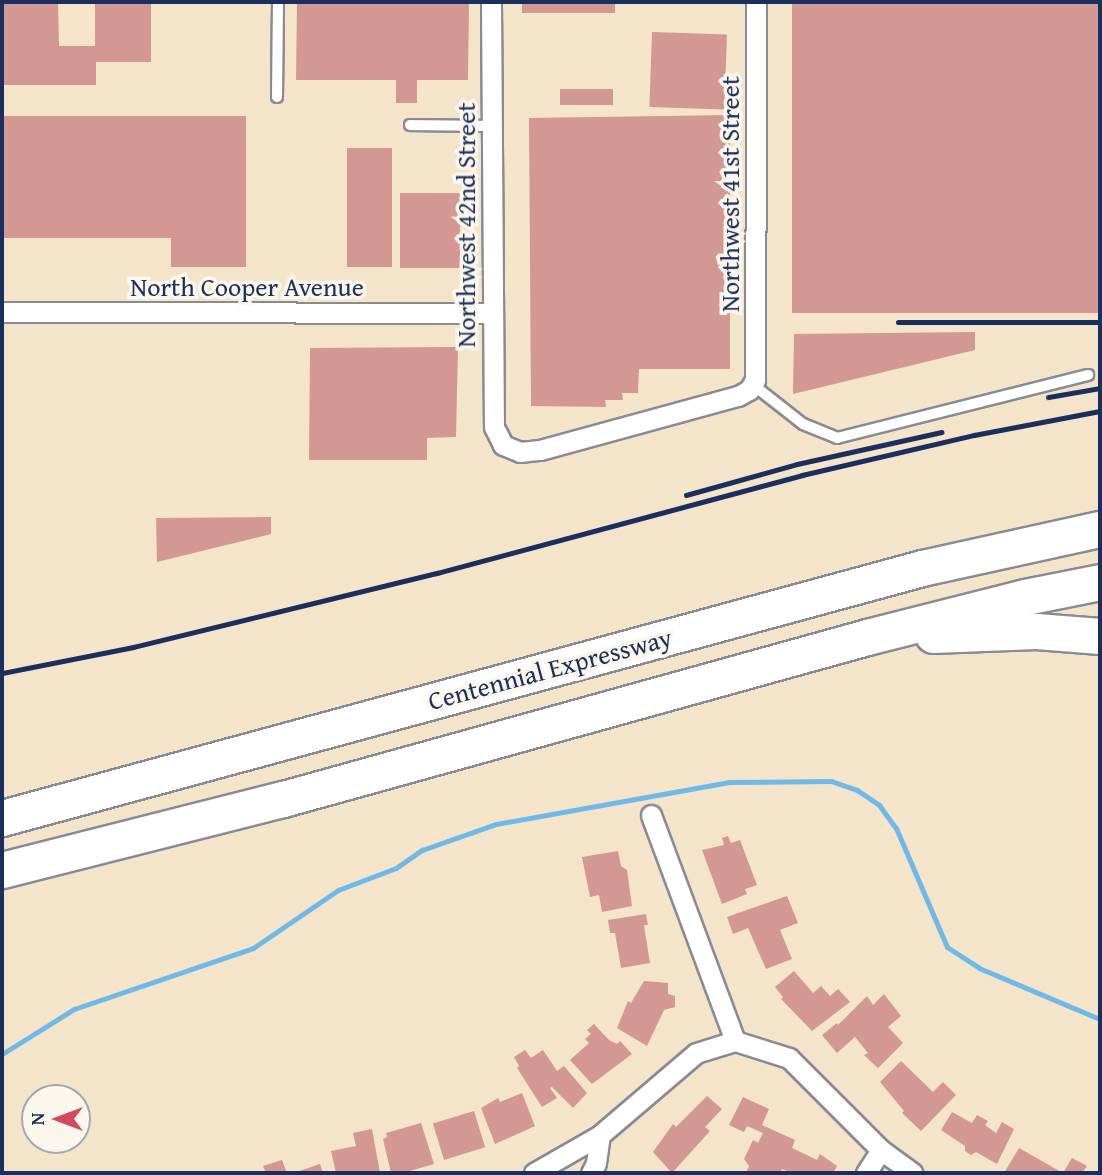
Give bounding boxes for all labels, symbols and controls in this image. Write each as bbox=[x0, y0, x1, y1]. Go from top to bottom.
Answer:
street label: Northwest 41st Street bbox=[714, 76, 746, 312]
street label: Northwest 42nd Street bbox=[450, 102, 482, 348]
street label: North Cooper Avenue bbox=[130, 271, 364, 303]
street label: Centennial Expressway bbox=[425, 621, 675, 717]
north arrow bbox=[21, 1084, 91, 1154]
text: N bbox=[23, 1113, 51, 1125]

